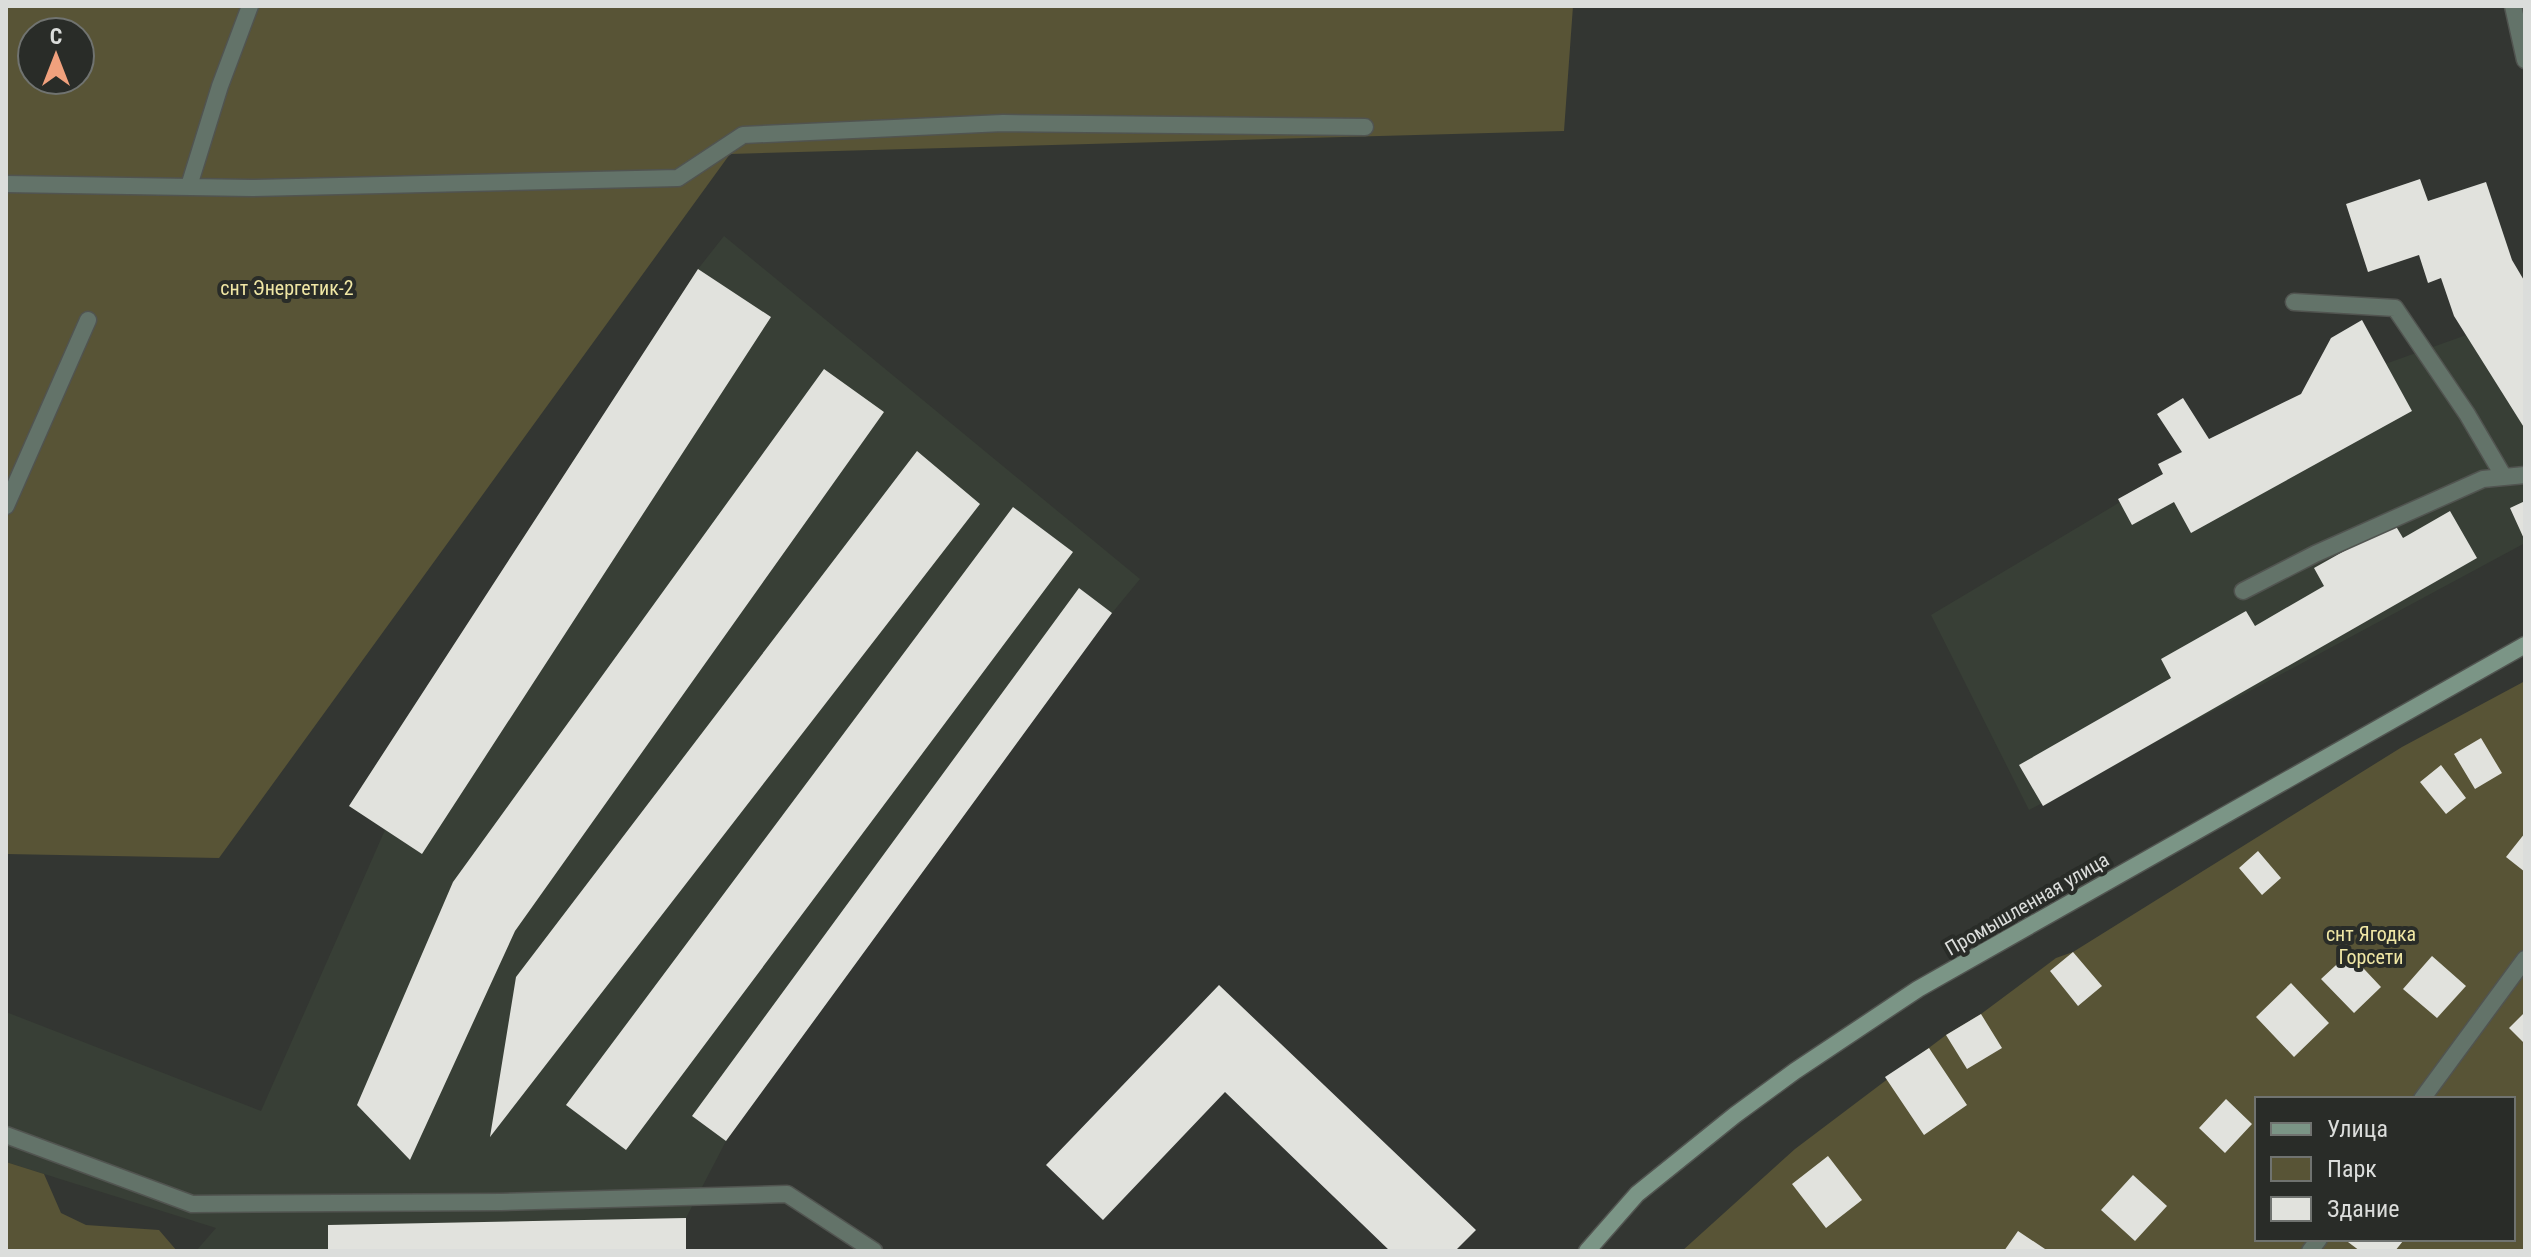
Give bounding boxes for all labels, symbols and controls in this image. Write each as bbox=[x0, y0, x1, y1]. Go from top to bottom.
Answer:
north arrow bbox=[16, 16, 96, 96]
text: С bbox=[50, 24, 62, 49]
park label: снт Энергетик-2 bbox=[220, 276, 354, 300]
street label: Промышленная улица bbox=[1941, 847, 2113, 961]
park label: снт Ягодка Горсети bbox=[2326, 922, 2416, 969]
legend bbox=[2255, 1097, 2515, 1241]
text: Улица bbox=[2327, 1115, 2388, 1143]
text: Парк bbox=[2327, 1155, 2377, 1183]
text: Здание bbox=[2327, 1195, 2399, 1223]

